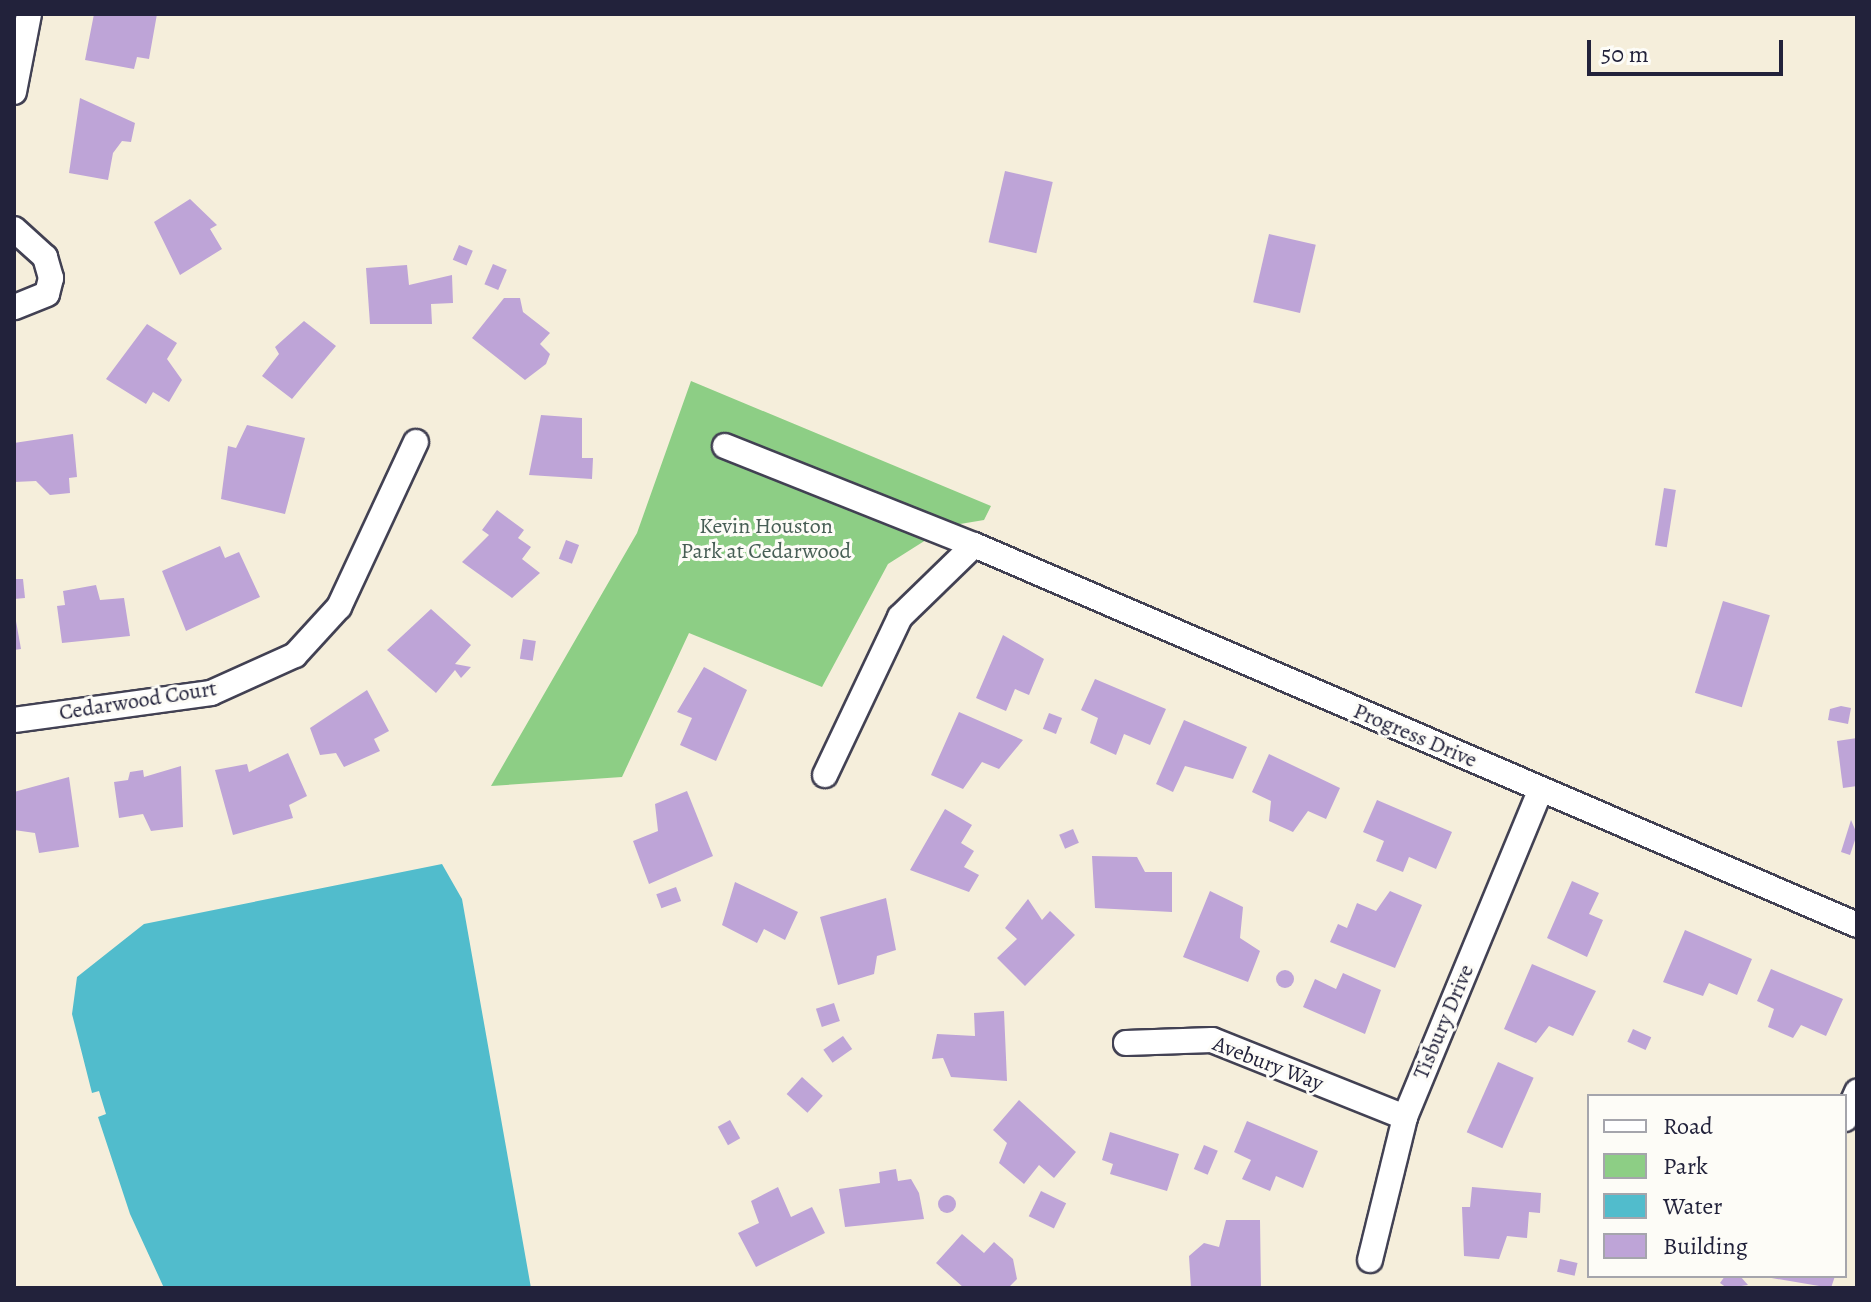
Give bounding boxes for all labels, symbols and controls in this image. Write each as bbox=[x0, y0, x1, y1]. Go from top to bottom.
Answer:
scale bar bbox=[1591, 24, 1787, 74]
text: 50 m bbox=[1601, 38, 1649, 70]
park label: Kevin Houston Park at Cedarwood bbox=[681, 513, 851, 564]
street label: Cedarwood Court bbox=[57, 676, 219, 726]
street label: Progress Drive bbox=[1349, 698, 1481, 774]
street label: Tisbury Drive bbox=[1408, 961, 1480, 1083]
street label: Avebury Way bbox=[1209, 1031, 1327, 1097]
legend bbox=[1587, 1094, 1847, 1278]
text: Road bbox=[1663, 1110, 1713, 1142]
text: Park bbox=[1663, 1150, 1708, 1182]
text: Water bbox=[1663, 1190, 1723, 1222]
text: Building bbox=[1663, 1230, 1748, 1262]

